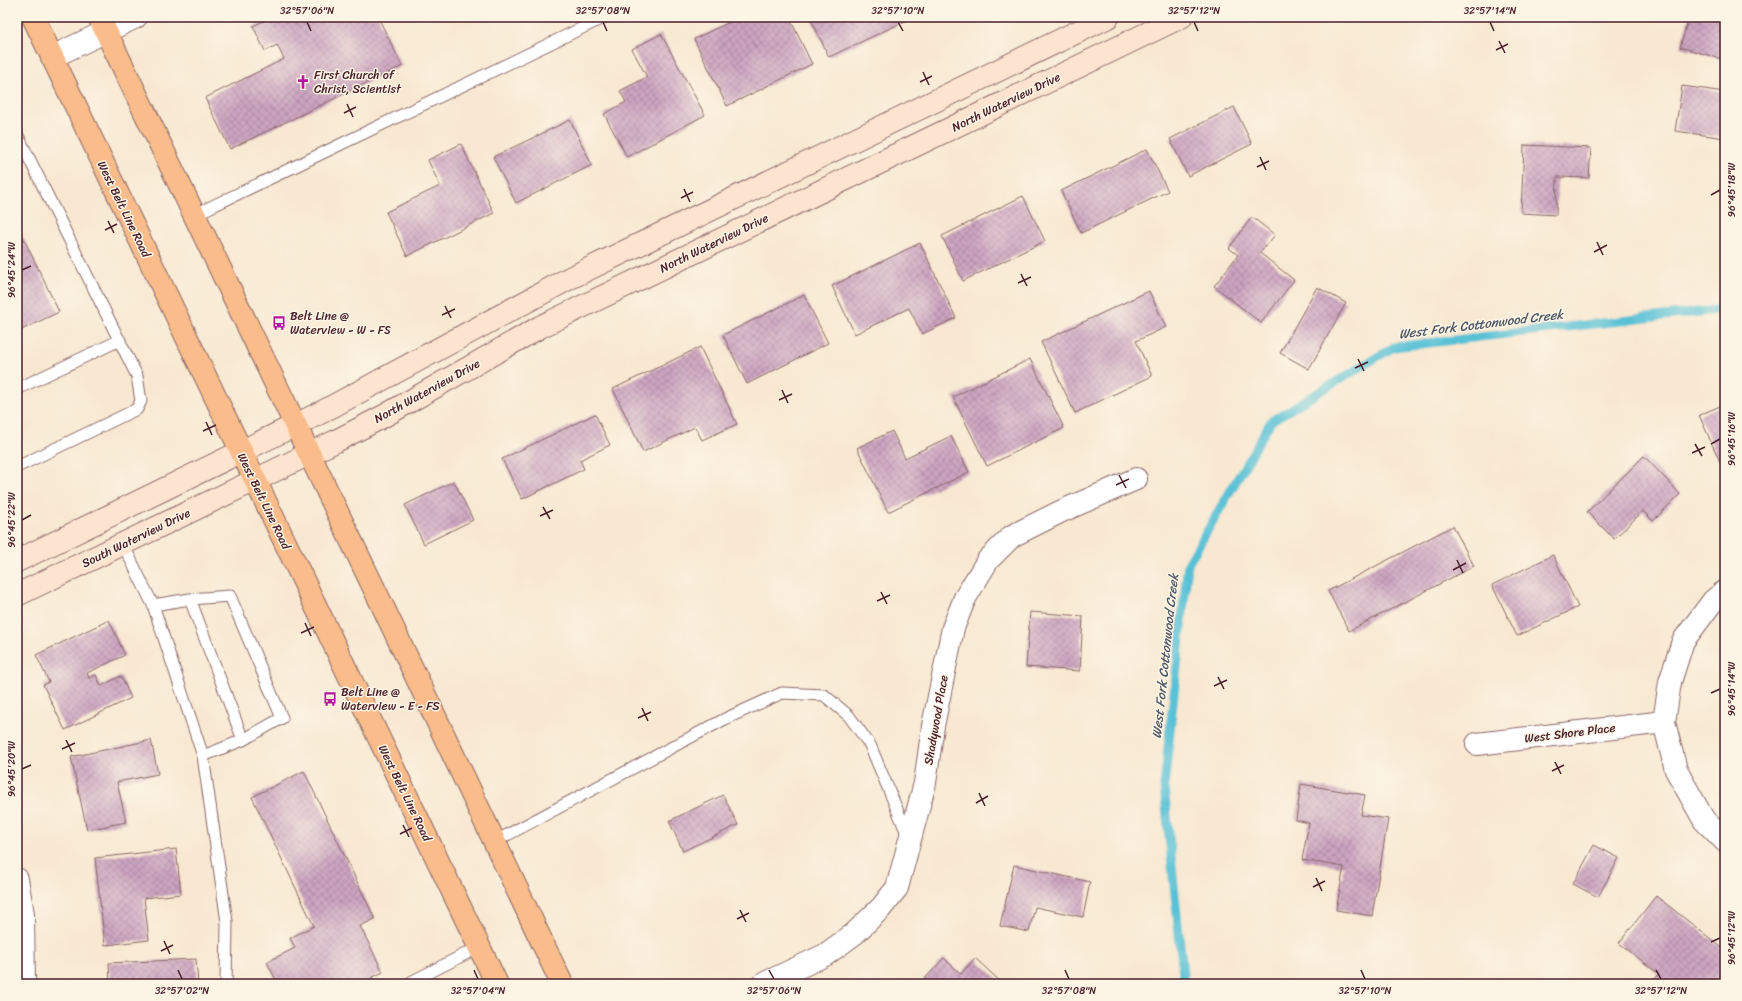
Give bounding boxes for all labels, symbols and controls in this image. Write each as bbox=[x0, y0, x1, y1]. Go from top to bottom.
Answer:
text: 32°57'06"N bbox=[280, 2, 334, 20]
text: 32°57'08"N bbox=[576, 2, 630, 20]
text: 32°57'10"N bbox=[872, 2, 924, 20]
text: 32°57'12"N bbox=[1168, 2, 1220, 20]
text: 32°57'14"N bbox=[1464, 2, 1516, 20]
place label: First Church of Christ, Scientist bbox=[314, 64, 402, 100]
street label: North Waterview Drive bbox=[948, 66, 1064, 138]
church icon: First Church of Christ, Scientist bbox=[295, 74, 311, 90]
street label: West Belt Line Road bbox=[91, 157, 157, 262]
text: 96°45'18"W bbox=[1723, 163, 1741, 217]
street label: North Waterview Drive bbox=[656, 207, 772, 279]
text: 96°45'24"W bbox=[3, 242, 21, 298]
water label: West Fork Cottonwood Creek bbox=[1397, 302, 1566, 346]
place label: Belt Line @ Waterview - W - FS bbox=[290, 305, 391, 341]
bus stop icon: Belt Line @ Waterview - W - FS bbox=[271, 315, 287, 331]
street label: North Waterview Drive bbox=[370, 353, 484, 429]
text: 96°45'16"W bbox=[1723, 412, 1741, 466]
street label: West Belt Line Road bbox=[231, 449, 297, 554]
text: 96°45'22"W bbox=[3, 492, 21, 548]
street label: South Waterview Drive bbox=[78, 502, 194, 574]
water label: West Fork Cottonwood Creek bbox=[1145, 571, 1185, 740]
text: 96°45'14"W bbox=[1723, 661, 1741, 716]
street label: Shadywood Place bbox=[917, 673, 955, 767]
place label: Belt Line @ Waterview - E - FS bbox=[341, 681, 440, 717]
bus stop icon: Belt Line @ Waterview - E - FS bbox=[322, 691, 338, 707]
street label: West Shore Place bbox=[1523, 717, 1617, 749]
text: 96°45'20"W bbox=[3, 741, 21, 797]
street label: West Belt Line Road bbox=[372, 741, 438, 846]
text: 96°45'12"W bbox=[1723, 911, 1741, 965]
text: 32°57'02"N bbox=[155, 982, 209, 1000]
text: 32°57'04"N bbox=[451, 982, 505, 1000]
text: 32°57'06"N bbox=[747, 982, 801, 1000]
text: 32°57'08"N bbox=[1042, 982, 1096, 1000]
text: 32°57'10"N bbox=[1339, 982, 1391, 1000]
text: 32°57'12"N bbox=[1635, 982, 1687, 1000]

